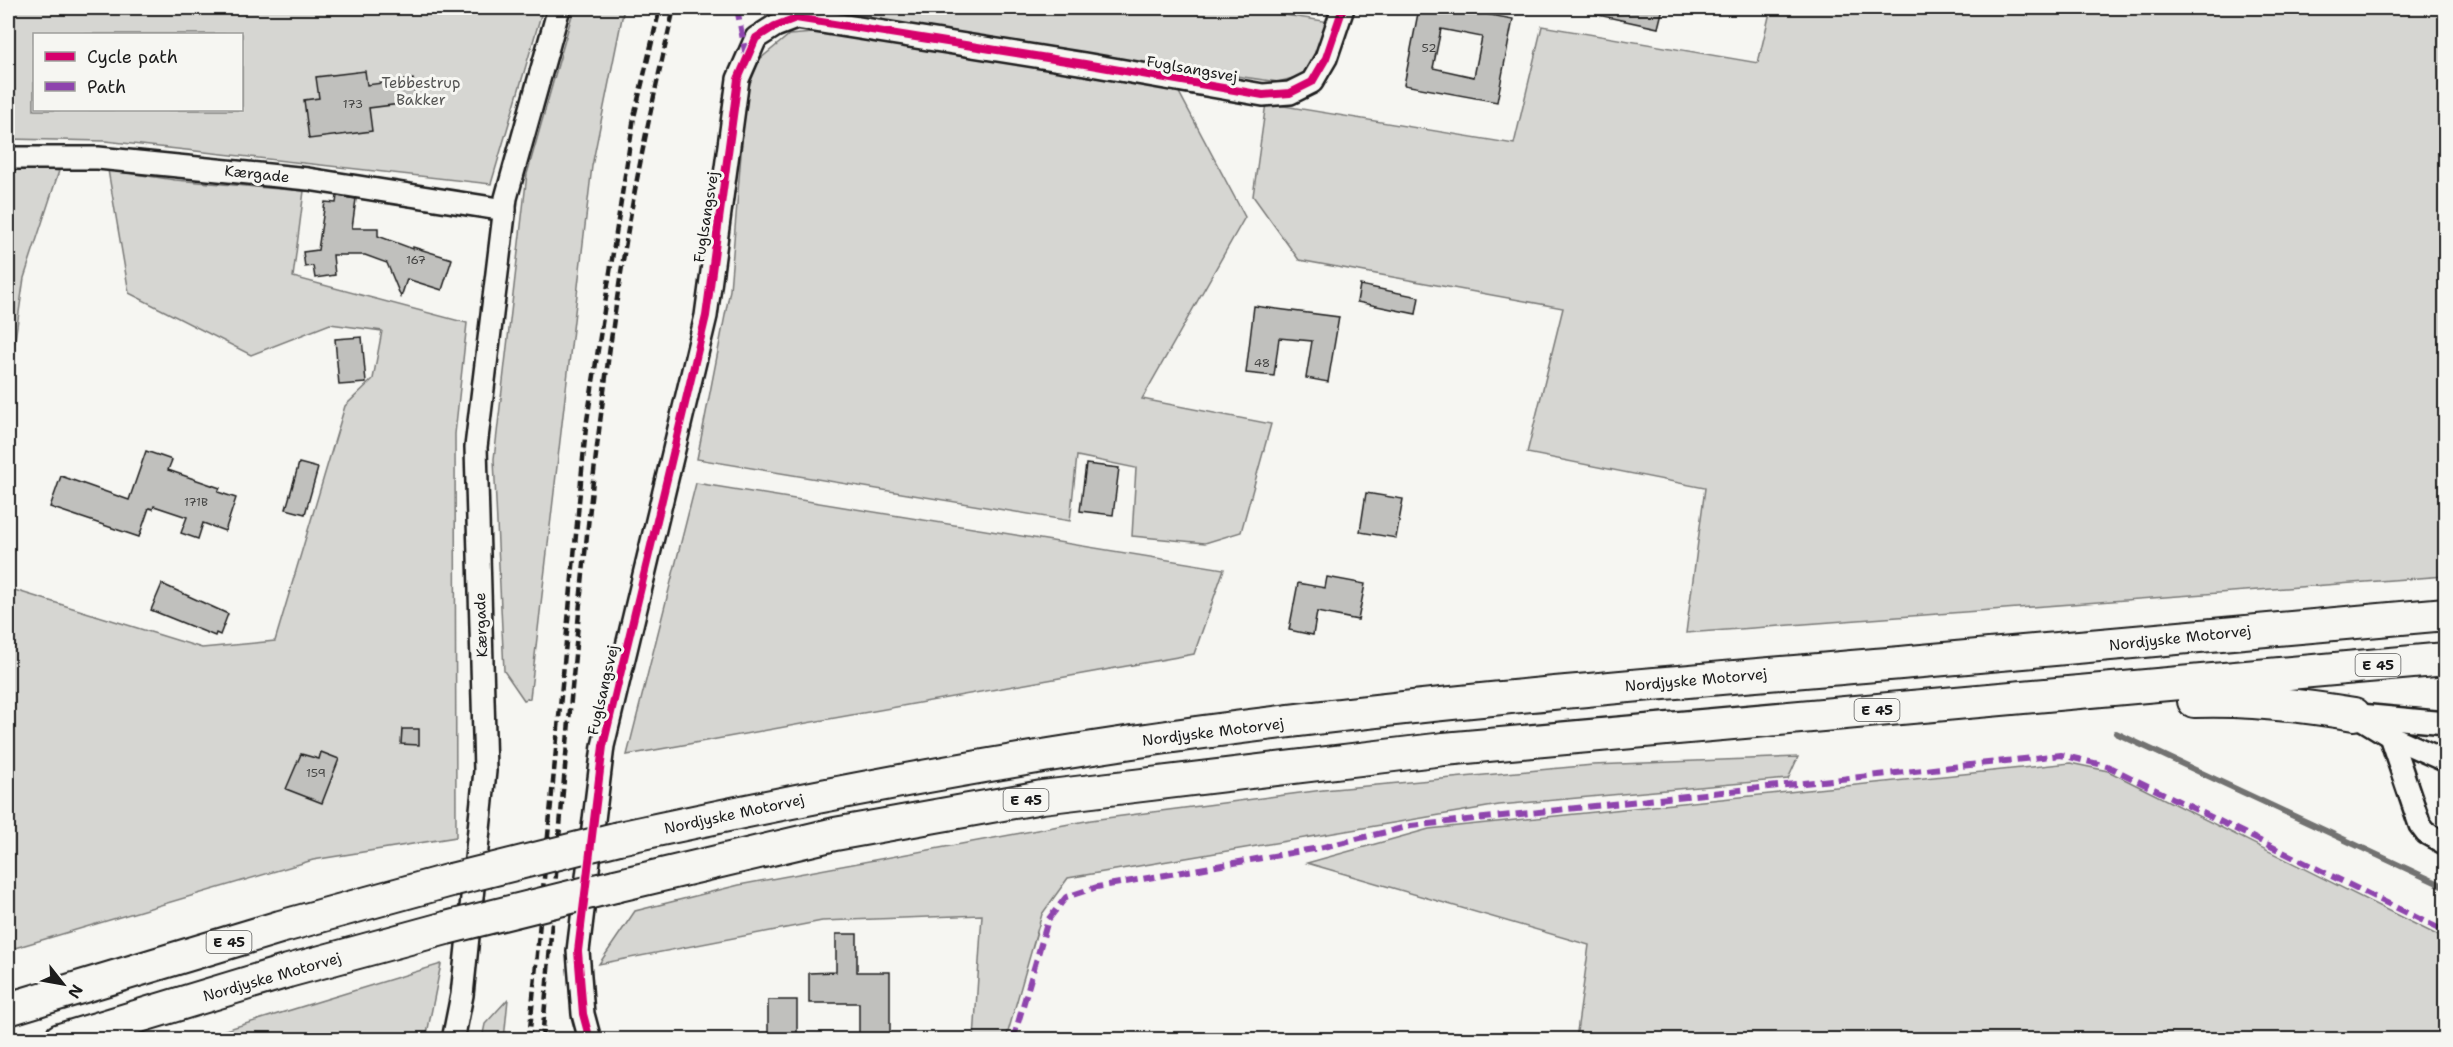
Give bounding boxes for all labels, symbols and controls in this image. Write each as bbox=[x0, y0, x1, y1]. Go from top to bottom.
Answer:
legend bbox=[33, 33, 243, 111]
house number: 52 bbox=[1421, 40, 1437, 56]
text: Cycle path bbox=[87, 45, 178, 69]
street label: Fuglsangsvej bbox=[1145, 51, 1239, 87]
park label: Tebbestrup Bakker bbox=[382, 73, 460, 110]
text: Path bbox=[87, 75, 126, 99]
house number: 173 bbox=[343, 96, 363, 112]
street label: Kærgade bbox=[224, 161, 290, 187]
street label: Fuglsangsvej bbox=[689, 170, 723, 264]
house number: 167 bbox=[406, 252, 426, 268]
house number: 48 bbox=[1254, 355, 1270, 371]
house number: 171B bbox=[184, 494, 208, 510]
street label: Kærgade bbox=[470, 592, 492, 658]
street label: Nordjyske Motorvej bbox=[2108, 621, 2252, 655]
street label: Fuglsangsvej bbox=[583, 643, 623, 737]
road number: E 45 bbox=[2356, 654, 2400, 676]
street label: Nordjyske Motorvej bbox=[1624, 664, 1768, 696]
road number: E 45 bbox=[1854, 699, 1900, 721]
street label: Nordjyske Motorvej bbox=[1141, 713, 1285, 751]
house number: 159 bbox=[306, 765, 326, 781]
street label: Nordjyske Motorvej bbox=[662, 789, 806, 839]
road number: E 45 bbox=[1004, 789, 1048, 811]
road number: E 45 bbox=[206, 931, 252, 953]
street label: Nordjyske Motorvej bbox=[201, 948, 343, 1006]
north arrow bbox=[33, 954, 93, 1014]
text: N bbox=[63, 981, 88, 1002]

